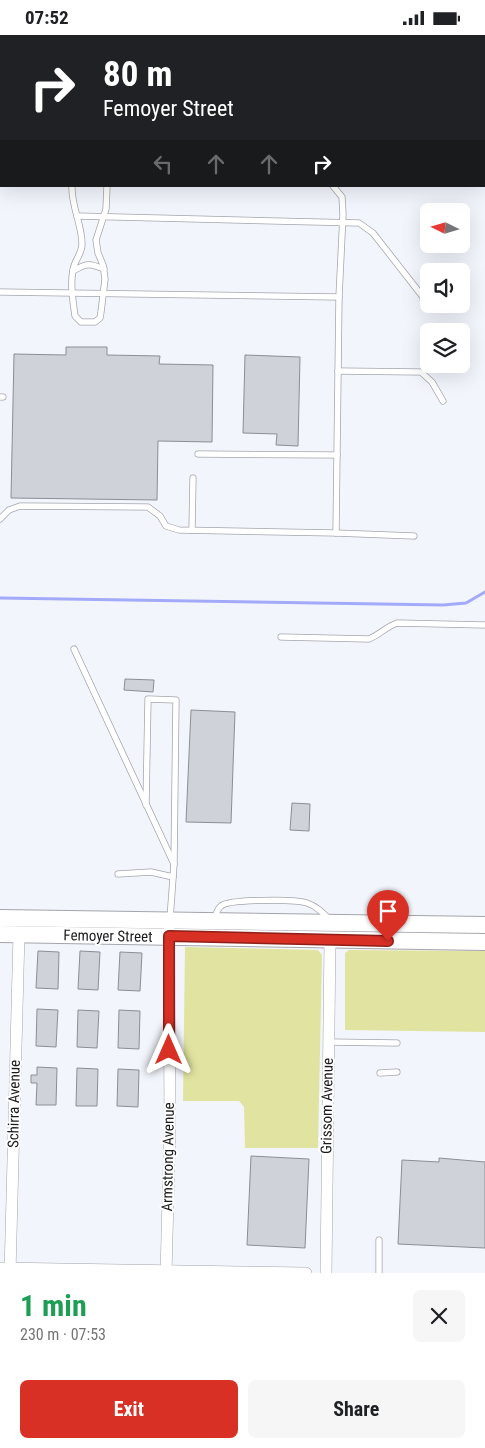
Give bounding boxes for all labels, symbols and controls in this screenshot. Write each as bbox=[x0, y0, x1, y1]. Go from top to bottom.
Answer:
text: 07:52 bbox=[25, 6, 69, 29]
text: 80 m bbox=[103, 54, 172, 95]
icon: right bbox=[20, 55, 85, 120]
text: Femoyer Street bbox=[103, 96, 234, 121]
icon: left bbox=[149, 150, 177, 178]
icon: ahead bbox=[202, 150, 230, 178]
icon: ahead bbox=[255, 150, 283, 178]
icon: right bbox=[308, 150, 336, 178]
north arrow bbox=[420, 203, 470, 253]
map controls bbox=[420, 203, 470, 373]
button: sound bbox=[420, 263, 470, 313]
button: layers bbox=[420, 323, 470, 373]
pin bbox=[367, 890, 409, 941]
icon: arrive bbox=[374, 897, 402, 925]
street label: Femoyer Street bbox=[63, 926, 153, 946]
position arrow bbox=[142, 1023, 194, 1075]
street label: Grissom Avenue bbox=[317, 1058, 337, 1154]
street label: Schirra Avenue bbox=[4, 1060, 24, 1148]
street label: Armstrong Avenue bbox=[158, 1102, 178, 1212]
text: 1 min bbox=[20, 1288, 87, 1323]
button: close bbox=[413, 1290, 465, 1342]
text: 230 m · 07:53 bbox=[20, 1325, 106, 1344]
button: Exit bbox=[20, 1380, 238, 1438]
button: Share bbox=[248, 1380, 465, 1438]

